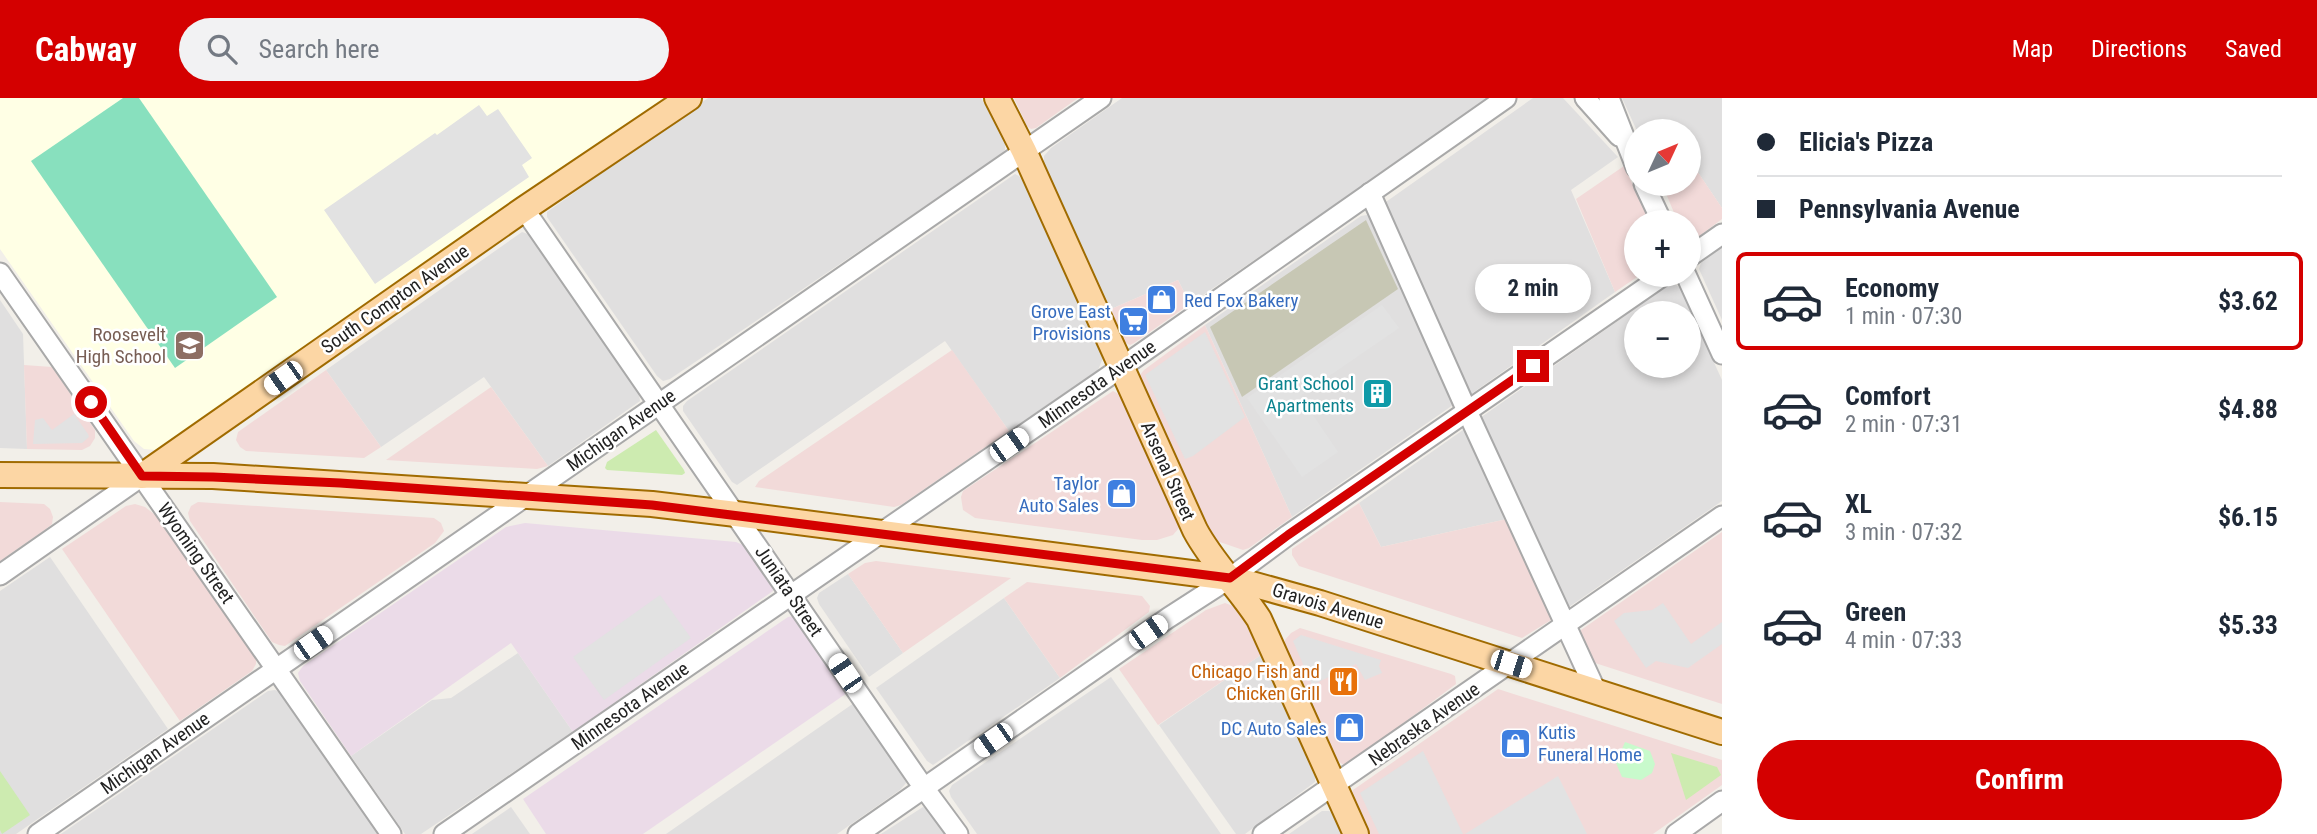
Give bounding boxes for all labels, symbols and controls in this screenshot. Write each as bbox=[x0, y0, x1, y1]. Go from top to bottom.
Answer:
search box bbox=[179, 18, 669, 81]
text: Cabway bbox=[35, 30, 137, 69]
icon: search bbox=[203, 30, 241, 68]
text: Search here bbox=[259, 34, 380, 64]
text: Map bbox=[2012, 35, 2053, 63]
text: Directions bbox=[2091, 35, 2187, 63]
text: Saved bbox=[2225, 35, 2282, 63]
north arrow bbox=[1624, 119, 1701, 196]
map controls bbox=[1624, 119, 1701, 378]
text: Elicia's Pizza bbox=[1799, 127, 1933, 157]
text: Pennsylvania Avenue bbox=[1799, 194, 2020, 224]
button: + bbox=[1624, 210, 1701, 287]
street label: South Compton Avenue bbox=[317, 239, 473, 359]
callout: 2 min bbox=[1475, 264, 1591, 314]
icon: car bbox=[1761, 270, 1824, 333]
text: Economy bbox=[1845, 273, 1939, 303]
text: 2 min bbox=[1507, 275, 1559, 302]
shop icon: Red Fox Bakery bbox=[1144, 283, 1178, 317]
text: $3.62 bbox=[2218, 286, 2278, 316]
place label: Red Fox Bakery bbox=[1184, 289, 1298, 312]
place label: Grove East Provisions bbox=[1031, 300, 1111, 345]
button: − bbox=[1624, 301, 1701, 378]
text: 1 min · 07:30 bbox=[1845, 303, 1962, 330]
supermarket icon: Grove East Provisions bbox=[1117, 305, 1151, 339]
place label: Roosevelt High School bbox=[76, 323, 166, 368]
school or university icon: Roosevelt High School bbox=[172, 328, 206, 362]
street label: Minnesota Avenue bbox=[1034, 335, 1160, 433]
route end bbox=[1517, 350, 1549, 382]
car bbox=[260, 357, 307, 399]
place label: Grant School Apartments bbox=[1258, 372, 1354, 417]
building icon: Grant School Apartments bbox=[1360, 377, 1394, 411]
icon: car bbox=[1761, 378, 1824, 441]
text: Comfort bbox=[1845, 381, 1931, 411]
street label: Michigan Avenue bbox=[562, 384, 680, 476]
route start bbox=[75, 386, 107, 418]
text: $4.88 bbox=[2218, 394, 2278, 424]
text: 2 min · 07:31 bbox=[1845, 411, 1962, 438]
street label: Arsenal Street bbox=[1136, 418, 1200, 524]
car bbox=[986, 424, 1033, 466]
place label: Taylor Auto Sales bbox=[1019, 472, 1099, 517]
shop icon: Taylor Auto Sales bbox=[1105, 477, 1139, 511]
icon: car bbox=[1761, 486, 1824, 549]
text: XL bbox=[1845, 489, 1872, 519]
street label: Wyoming Street bbox=[153, 498, 239, 608]
text: $6.15 bbox=[2218, 502, 2278, 532]
text: 3 min · 07:32 bbox=[1845, 519, 1962, 546]
street label: Juniata Street bbox=[750, 541, 828, 641]
street label: Gravois Avenue bbox=[1270, 578, 1387, 634]
icon: car bbox=[1761, 594, 1824, 657]
text: Green bbox=[1845, 597, 1906, 627]
text: $5.33 bbox=[2218, 610, 2278, 640]
car bbox=[1125, 611, 1172, 653]
car bbox=[290, 622, 337, 664]
text: 4 min · 07:33 bbox=[1845, 627, 1962, 654]
car bbox=[1488, 648, 1535, 680]
car bbox=[825, 650, 866, 696]
street label: Minnesota Avenue bbox=[567, 657, 693, 755]
place label: Chicago Fish and Chicken Grill bbox=[1191, 660, 1320, 705]
restaurant icon: Chicago Fish and Chicken Grill bbox=[1326, 665, 1360, 699]
street label: Nebraska Avenue bbox=[1364, 677, 1484, 771]
street label: Michigan Avenue bbox=[96, 707, 214, 799]
shop icon: DC Auto Sales bbox=[1333, 711, 1367, 745]
place label: DC Auto Sales bbox=[1221, 717, 1327, 740]
car bbox=[970, 719, 1017, 761]
place label: Kutis Funeral Home bbox=[1538, 721, 1642, 766]
shop icon: Kutis Funeral Home bbox=[1498, 726, 1532, 760]
button: Confirm bbox=[1757, 740, 2282, 820]

